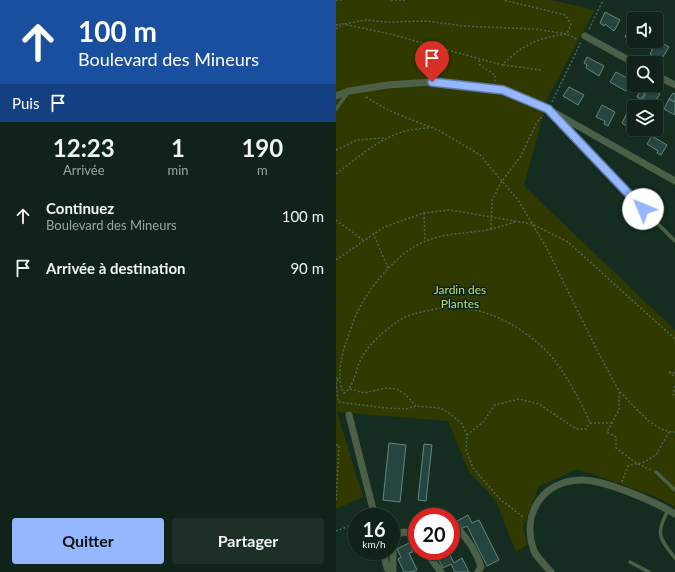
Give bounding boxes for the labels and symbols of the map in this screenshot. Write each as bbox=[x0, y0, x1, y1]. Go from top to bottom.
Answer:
pin bbox=[415, 41, 449, 82]
position arrow bbox=[622, 188, 664, 230]
park label: Jardin des Plantes bbox=[434, 282, 486, 311]
speed limit sign: 20 bbox=[408, 508, 460, 560]

